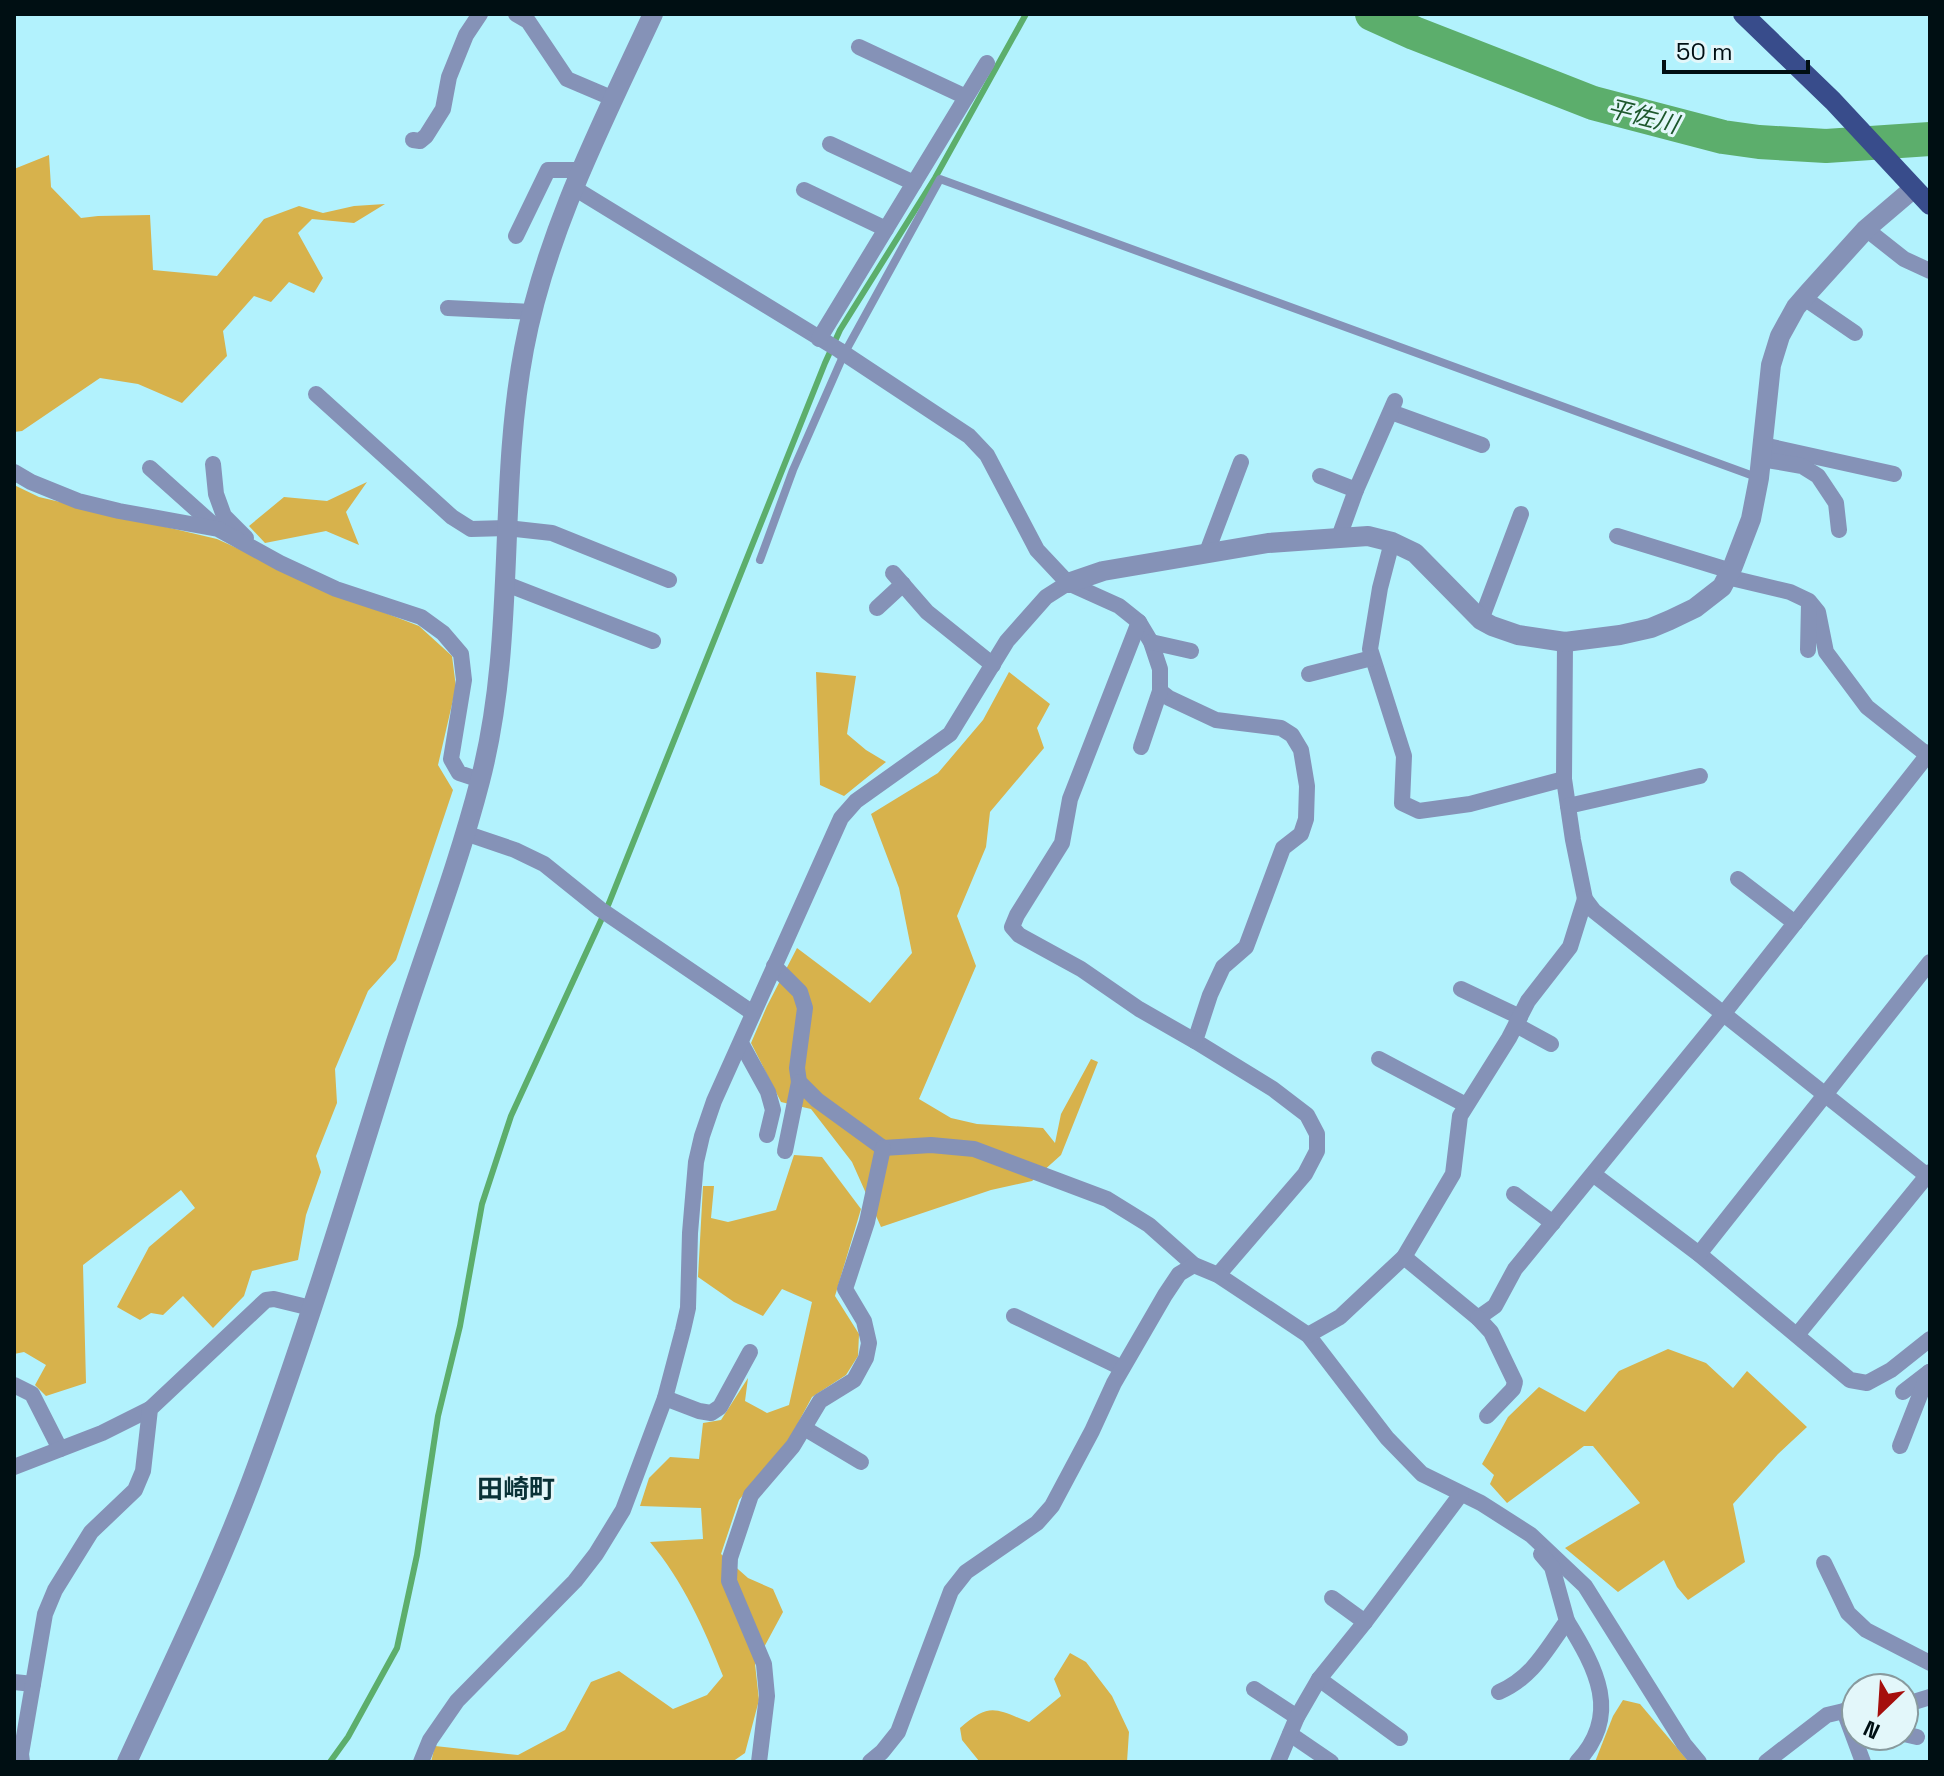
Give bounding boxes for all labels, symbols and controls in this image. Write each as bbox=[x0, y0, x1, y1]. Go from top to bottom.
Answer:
scale bar bbox=[1664, 24, 1808, 74]
text: 50 m bbox=[1676, 36, 1733, 67]
water label: 平佐川 bbox=[1604, 92, 1685, 140]
district label: 田崎町 bbox=[477, 1472, 555, 1506]
north arrow bbox=[1840, 1672, 1920, 1752]
text: N bbox=[1859, 1714, 1884, 1746]

